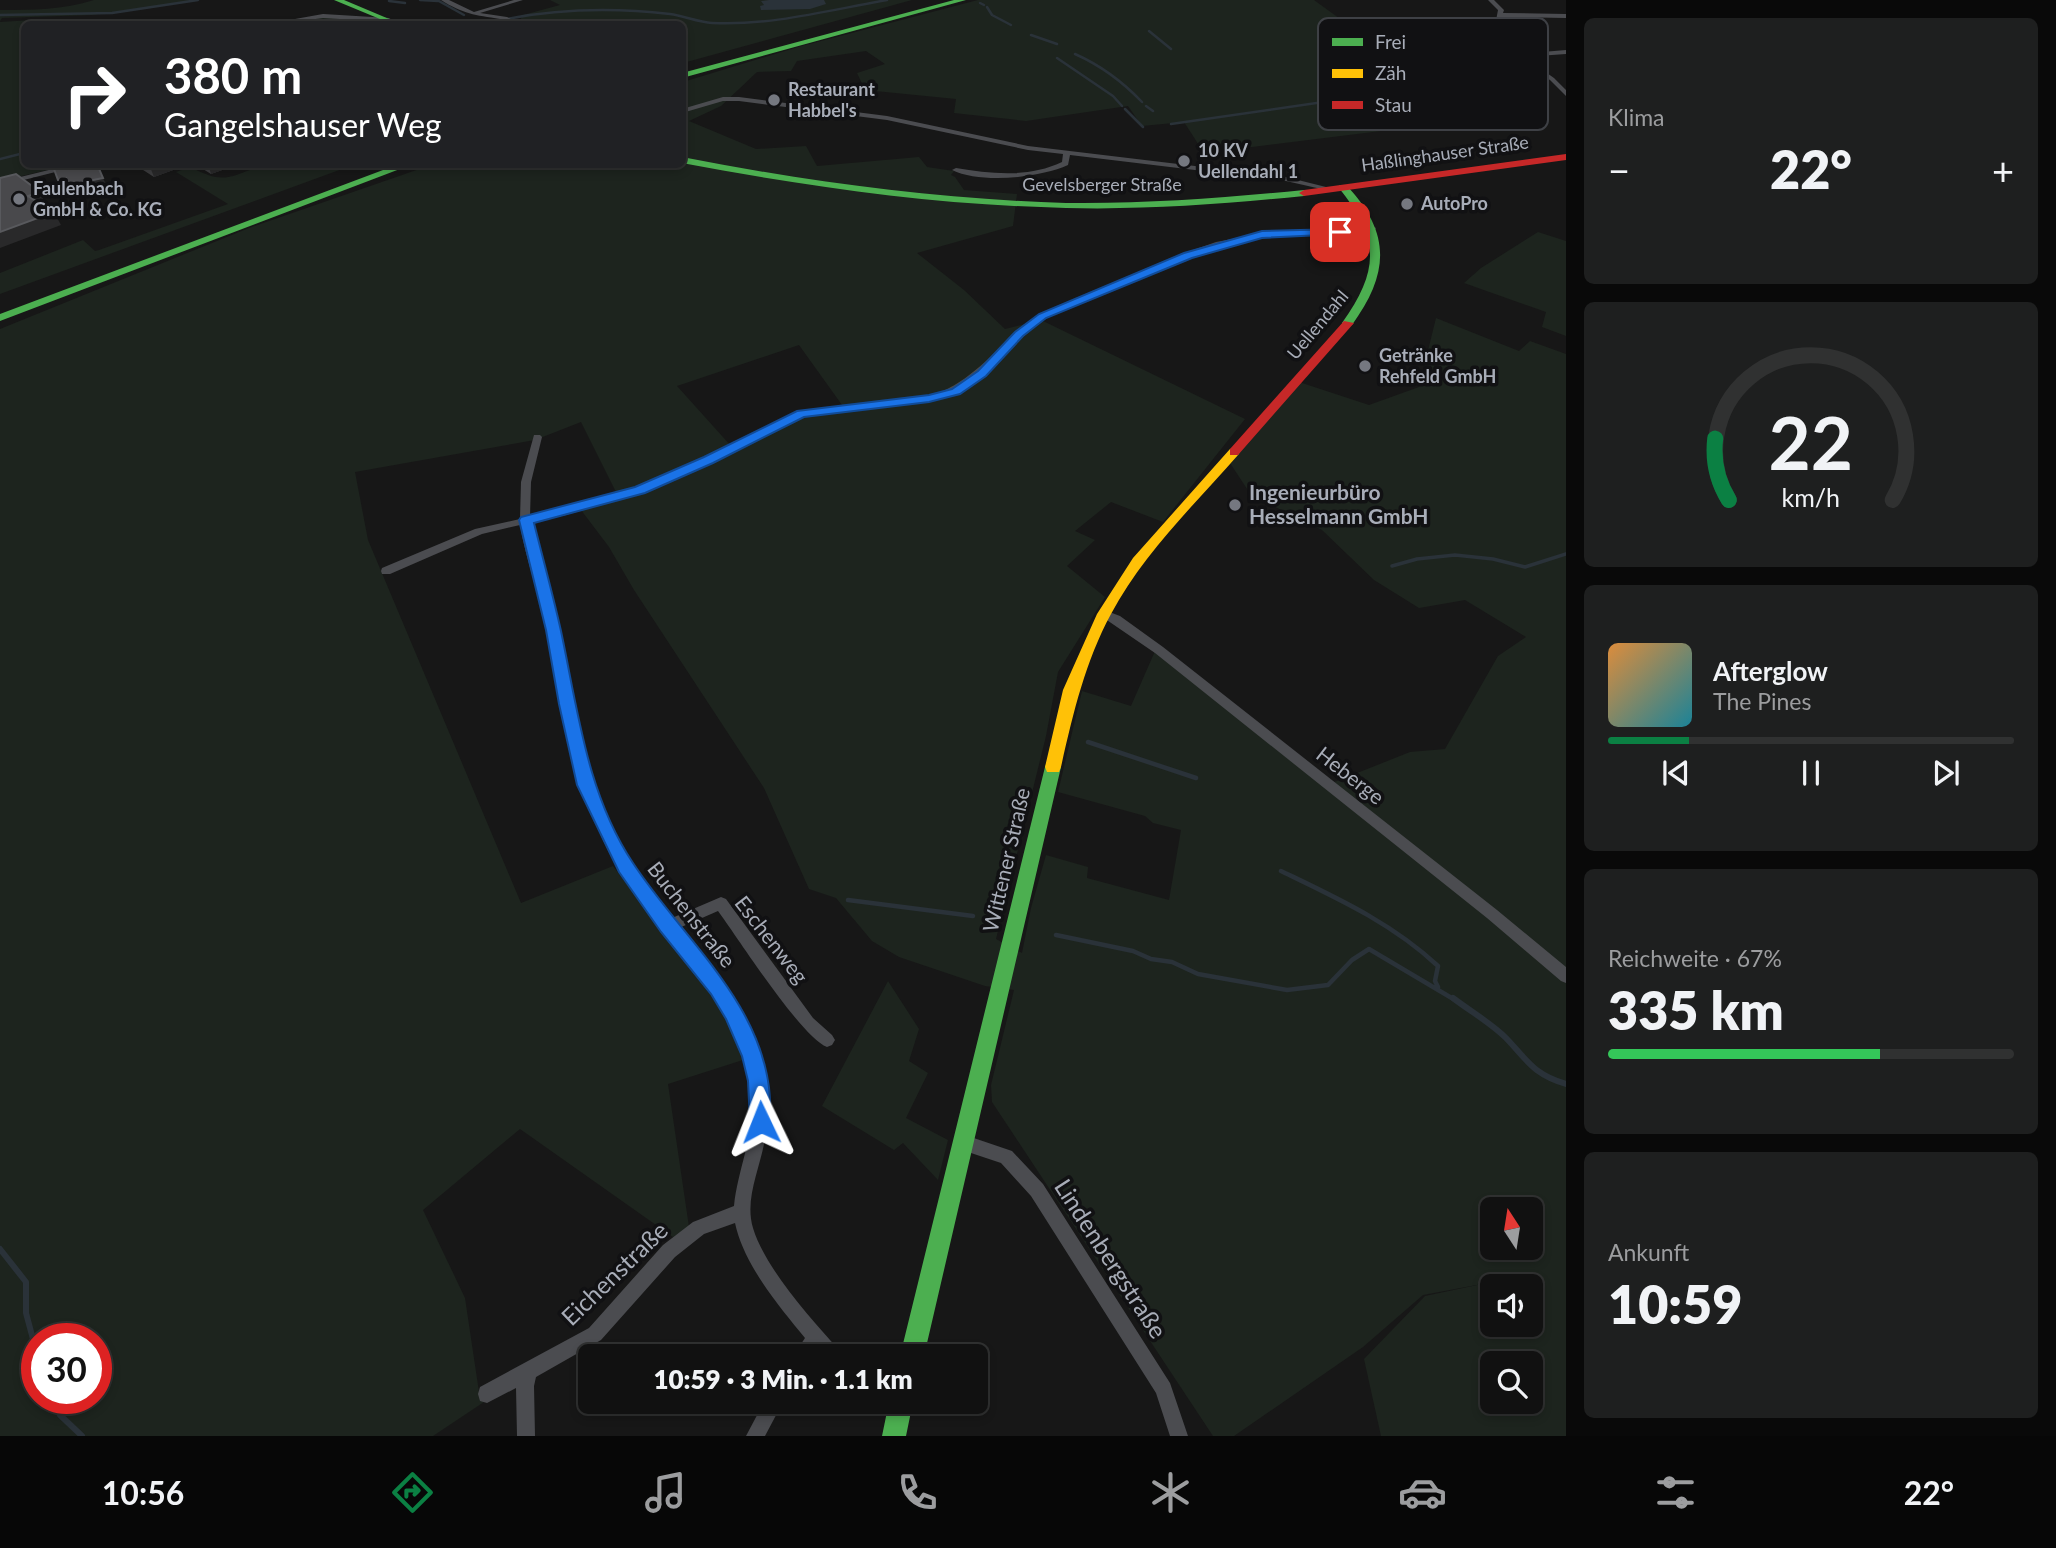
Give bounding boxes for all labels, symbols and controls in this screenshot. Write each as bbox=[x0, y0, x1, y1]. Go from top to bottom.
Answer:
legend bbox=[1318, 18, 1548, 130]
text: Frei bbox=[1375, 30, 1406, 53]
text: 380 m bbox=[164, 46, 302, 104]
icon: right bbox=[49, 49, 140, 140]
text: Zäh bbox=[1375, 61, 1406, 84]
place label: Restaurant Habbel's bbox=[788, 78, 875, 121]
marker: Restaurant Habbel's bbox=[766, 92, 782, 108]
text: Stau bbox=[1375, 93, 1412, 116]
text: Klima bbox=[1608, 103, 1665, 131]
text: Gangelshauser Weg bbox=[164, 105, 442, 144]
street label: Haßlinghauser Straße bbox=[1360, 130, 1530, 176]
text: 22° bbox=[1770, 138, 1852, 200]
place label: 10 KV Uellendahl 1 bbox=[1198, 139, 1298, 182]
text: − bbox=[1608, 147, 1630, 193]
text: + bbox=[1992, 147, 2014, 193]
marker: 10 KV Uellendahl 1 bbox=[1176, 153, 1192, 169]
street label: Gevelsberger Straße bbox=[1022, 173, 1182, 195]
place label: Faulenbach GmbH & Co. KG bbox=[33, 177, 162, 220]
marker: Faulenbach GmbH & Co. KG bbox=[11, 191, 27, 207]
place label: AutoPro bbox=[1420, 192, 1488, 214]
marker: AutoPro bbox=[1399, 196, 1415, 212]
pin bbox=[1310, 202, 1370, 262]
icon: arrive bbox=[1321, 213, 1359, 251]
street label: Uellendahl bbox=[1282, 285, 1353, 364]
place label: Getränke Rehfeld GmbH bbox=[1379, 344, 1496, 387]
marker: Getränke Rehfeld GmbH bbox=[1357, 358, 1373, 374]
text: 22 bbox=[1769, 399, 1853, 487]
place label: Ingenieurbüro Hesselmann GmbH bbox=[1249, 479, 1428, 528]
text: km/h bbox=[1782, 482, 1840, 512]
marker: Ingenieurbüro Hesselmann GmbH bbox=[1227, 497, 1243, 513]
text: Afterglow bbox=[1713, 655, 1828, 687]
text: The Pines bbox=[1713, 687, 1811, 715]
street label: Heberge bbox=[1312, 741, 1390, 809]
icon: previous bbox=[1657, 754, 1695, 792]
icon: pause bbox=[1792, 754, 1830, 792]
icon: next bbox=[1927, 754, 1965, 792]
street label: Wittener Straße bbox=[977, 785, 1034, 934]
street label: Buchenstraße bbox=[643, 856, 741, 972]
street label: Eschenweg bbox=[730, 890, 814, 988]
text: Reichweite · 67% bbox=[1608, 944, 1782, 972]
text: 335 km bbox=[1608, 979, 1784, 1041]
position arrow bbox=[724, 1085, 798, 1159]
street label: Lindenbergstraße bbox=[1049, 1173, 1174, 1343]
north arrow bbox=[1480, 1197, 1544, 1260]
map controls bbox=[1480, 1197, 1543, 1414]
street label: Eichenstraße bbox=[555, 1215, 673, 1331]
text: Ankunft bbox=[1608, 1238, 1689, 1266]
text: 10:59 bbox=[1608, 1273, 1742, 1335]
button: sound bbox=[1480, 1274, 1543, 1337]
speed limit sign: 30 bbox=[21, 1323, 112, 1414]
button: search bbox=[1480, 1351, 1543, 1414]
text: 10:59 · 3 Min. · 1.1 km bbox=[653, 1363, 913, 1395]
icon: directions bbox=[388, 1468, 437, 1517]
icon: music bbox=[641, 1468, 690, 1517]
icon: phone bbox=[893, 1468, 942, 1517]
icon: climate bbox=[1146, 1468, 1195, 1517]
icon: car bbox=[1398, 1468, 1447, 1517]
icon: filters bbox=[1651, 1468, 1700, 1517]
text: 10:56 bbox=[102, 1473, 184, 1512]
text: 22° bbox=[1904, 1473, 1954, 1512]

